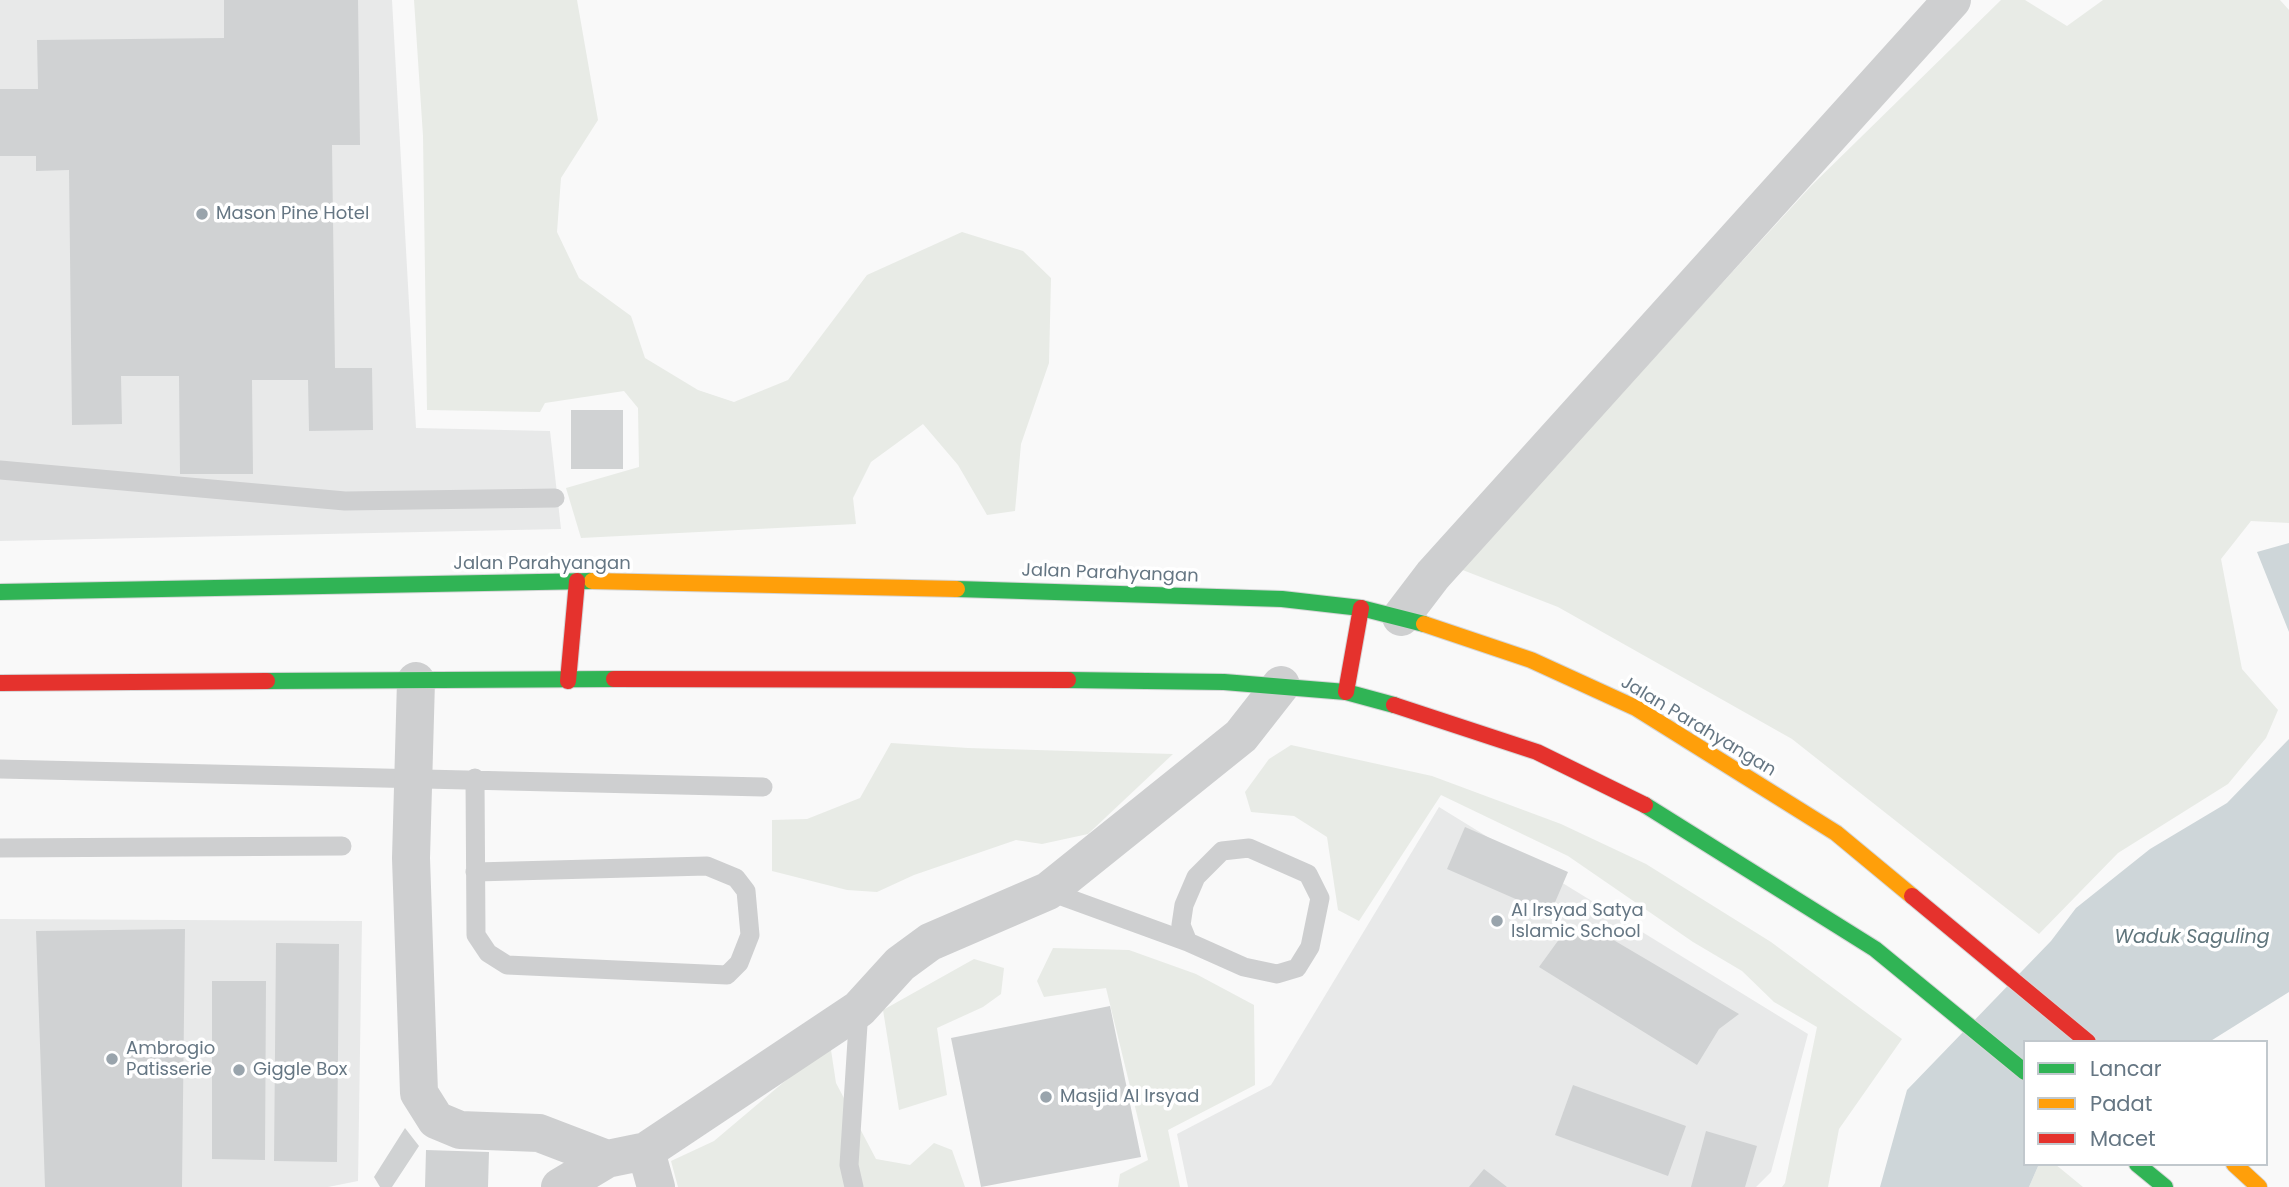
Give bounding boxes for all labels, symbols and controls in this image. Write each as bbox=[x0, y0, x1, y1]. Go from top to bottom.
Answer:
place label: Mason Pine Hotel bbox=[216, 203, 369, 225]
marker: Mason Pine Hotel bbox=[194, 206, 210, 222]
street label: Jalan Parahyangan bbox=[453, 553, 631, 575]
street label: Jalan Parahyangan bbox=[1021, 560, 1199, 588]
street label: Jalan Parahyangan bbox=[1616, 672, 1780, 782]
place label: Al Irsyad Satya Islamic School bbox=[1511, 900, 1644, 942]
marker: Al Irsyad Satya Islamic School bbox=[1489, 913, 1505, 929]
water label: Waduk Saguling bbox=[2114, 927, 2270, 949]
place label: Ambrogio Patisserie bbox=[126, 1038, 215, 1080]
legend bbox=[2023, 1040, 2268, 1166]
marker: Ambrogio Patisserie bbox=[104, 1051, 120, 1067]
text: Lancar bbox=[2090, 1054, 2161, 1083]
place label: Giggle Box bbox=[253, 1059, 347, 1081]
marker: Giggle Box bbox=[231, 1062, 247, 1078]
place label: Masjid Al Irsyad bbox=[1060, 1086, 1199, 1108]
marker: Masjid Al Irsyad bbox=[1038, 1089, 1054, 1105]
text: Padat bbox=[2090, 1089, 2152, 1118]
text: Macet bbox=[2090, 1124, 2156, 1153]

